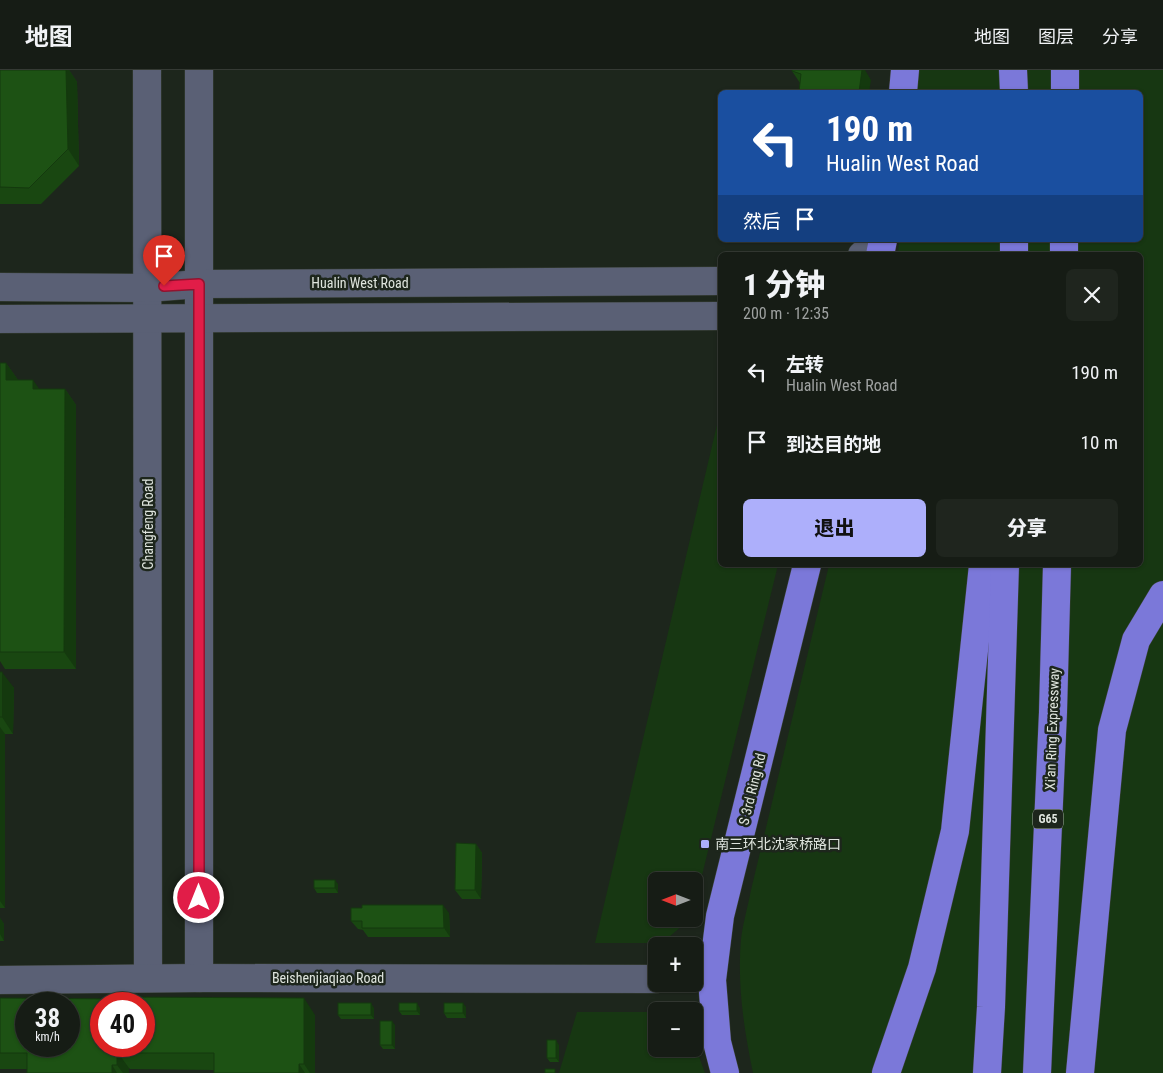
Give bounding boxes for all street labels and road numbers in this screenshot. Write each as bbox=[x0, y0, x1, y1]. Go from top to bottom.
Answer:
street label: Hualin West Road bbox=[311, 275, 409, 291]
street label: Changfeng Road bbox=[140, 479, 156, 569]
street label: Xi'an Ring Expressway bbox=[1042, 667, 1062, 790]
street label: S 3rd Ring Rd bbox=[735, 751, 769, 827]
road number: G65 bbox=[1033, 810, 1063, 829]
street label: Beishenjiaqiao Road bbox=[272, 970, 384, 986]

